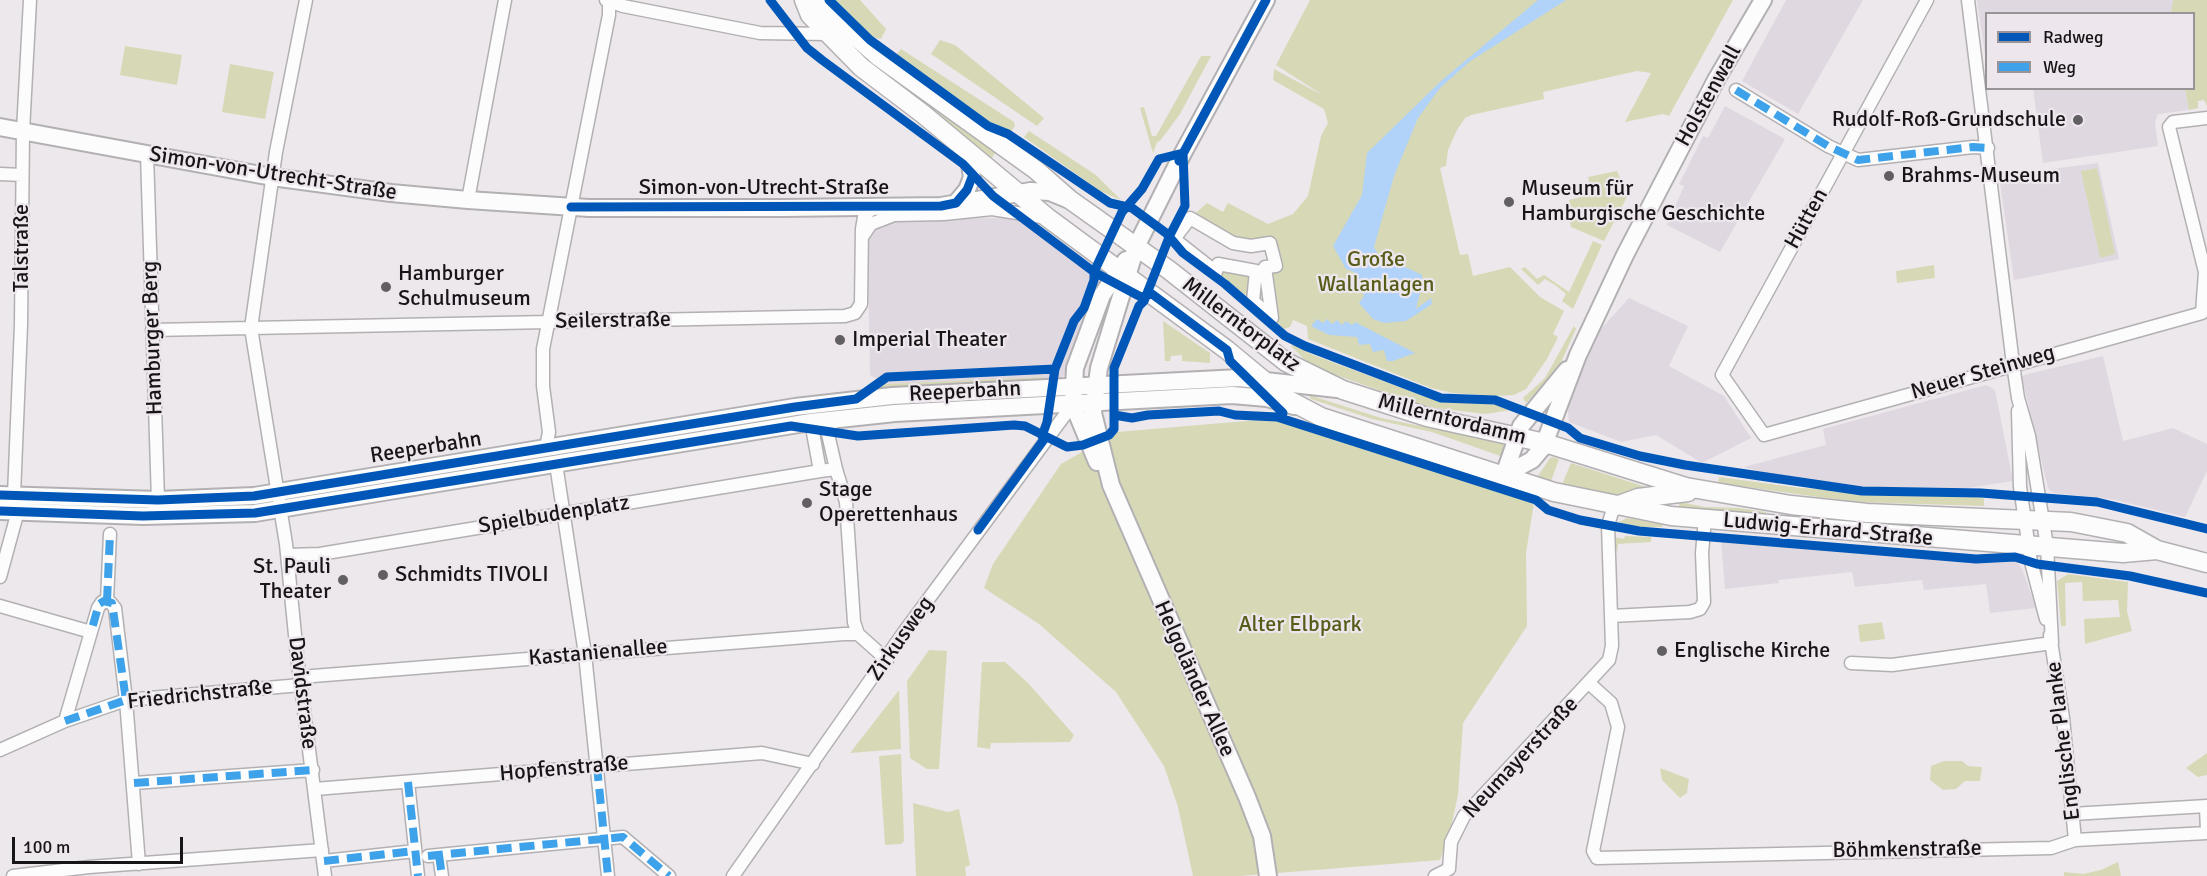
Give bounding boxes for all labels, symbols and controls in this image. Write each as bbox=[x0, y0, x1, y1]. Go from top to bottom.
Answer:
legend bbox=[1985, 12, 2195, 90]
text: Radweg bbox=[2043, 26, 2104, 48]
street label: Holstenwall bbox=[1670, 41, 1748, 151]
text: Weg bbox=[2043, 56, 2076, 78]
place label: Rudolf-Roß-Grundschule bbox=[1832, 107, 2066, 133]
marker: Rudolf-Roß-Grundschule bbox=[2071, 113, 2085, 127]
street label: Simon-von-Utrecht-Straße bbox=[147, 141, 399, 207]
place label: Brahms-Museum bbox=[1901, 163, 2060, 189]
marker: Brahms-Museum bbox=[1882, 169, 1896, 183]
street label: Simon-von-Utrecht-Straße bbox=[639, 175, 889, 201]
place label: Museum für Hamburgische Geschichte bbox=[1521, 176, 1765, 228]
street label: Hütten bbox=[1780, 184, 1834, 254]
marker: Museum für Hamburgische Geschichte bbox=[1502, 195, 1516, 209]
street label: Talstraße bbox=[9, 204, 35, 292]
park label: Große Wallanlagen bbox=[1317, 247, 1435, 298]
street label: Hamburger Berg bbox=[137, 260, 169, 416]
place label: Hamburger Schulmuseum bbox=[398, 261, 531, 312]
street label: Millerntorplatz bbox=[1177, 272, 1305, 378]
marker: Hamburger Schulmuseum bbox=[379, 280, 393, 294]
street label: Seilerstraße bbox=[555, 307, 671, 335]
place label: Imperial Theater bbox=[852, 327, 1007, 353]
marker: Imperial Theater bbox=[833, 333, 847, 347]
street label: Neuer Steinweg bbox=[1908, 340, 2058, 406]
street label: Reeperbahn bbox=[908, 376, 1022, 408]
street label: Millerntordamm bbox=[1375, 389, 1529, 451]
street label: Reeperbahn bbox=[368, 426, 484, 470]
place label: Stage Operettenhaus bbox=[819, 477, 958, 528]
street label: Spielbudenplatz bbox=[477, 490, 631, 540]
marker: Stage Operettenhaus bbox=[800, 496, 814, 510]
street label: Ludwig-Erhard-Straße bbox=[1722, 508, 1934, 552]
place label: St. Pauli Theater bbox=[253, 554, 331, 606]
place label: Schmidts TIVOLI bbox=[395, 562, 549, 588]
marker: Schmidts TIVOLI bbox=[376, 568, 390, 582]
marker: St. Pauli Theater bbox=[336, 573, 350, 587]
street label: Zirkusweg bbox=[862, 592, 940, 686]
street label: Helgoländer Allee bbox=[1148, 597, 1240, 761]
park label: Alter Elbpark bbox=[1238, 612, 1362, 638]
street label: Kastanienallee bbox=[527, 634, 669, 672]
street label: Davidstraße bbox=[282, 635, 322, 751]
place label: Englische Kirche bbox=[1674, 638, 1830, 664]
marker: Englische Kirche bbox=[1655, 644, 1669, 658]
street label: Englische Planke bbox=[2041, 660, 2087, 822]
street label: Friedrichstraße bbox=[126, 674, 274, 716]
street label: Neumayerstraße bbox=[1458, 692, 1584, 824]
street label: Hopfenstraße bbox=[498, 750, 630, 788]
scale bar bbox=[15, 825, 186, 863]
text: 100 m bbox=[23, 836, 70, 858]
street label: Böhmkenstraße bbox=[1832, 836, 1982, 864]

